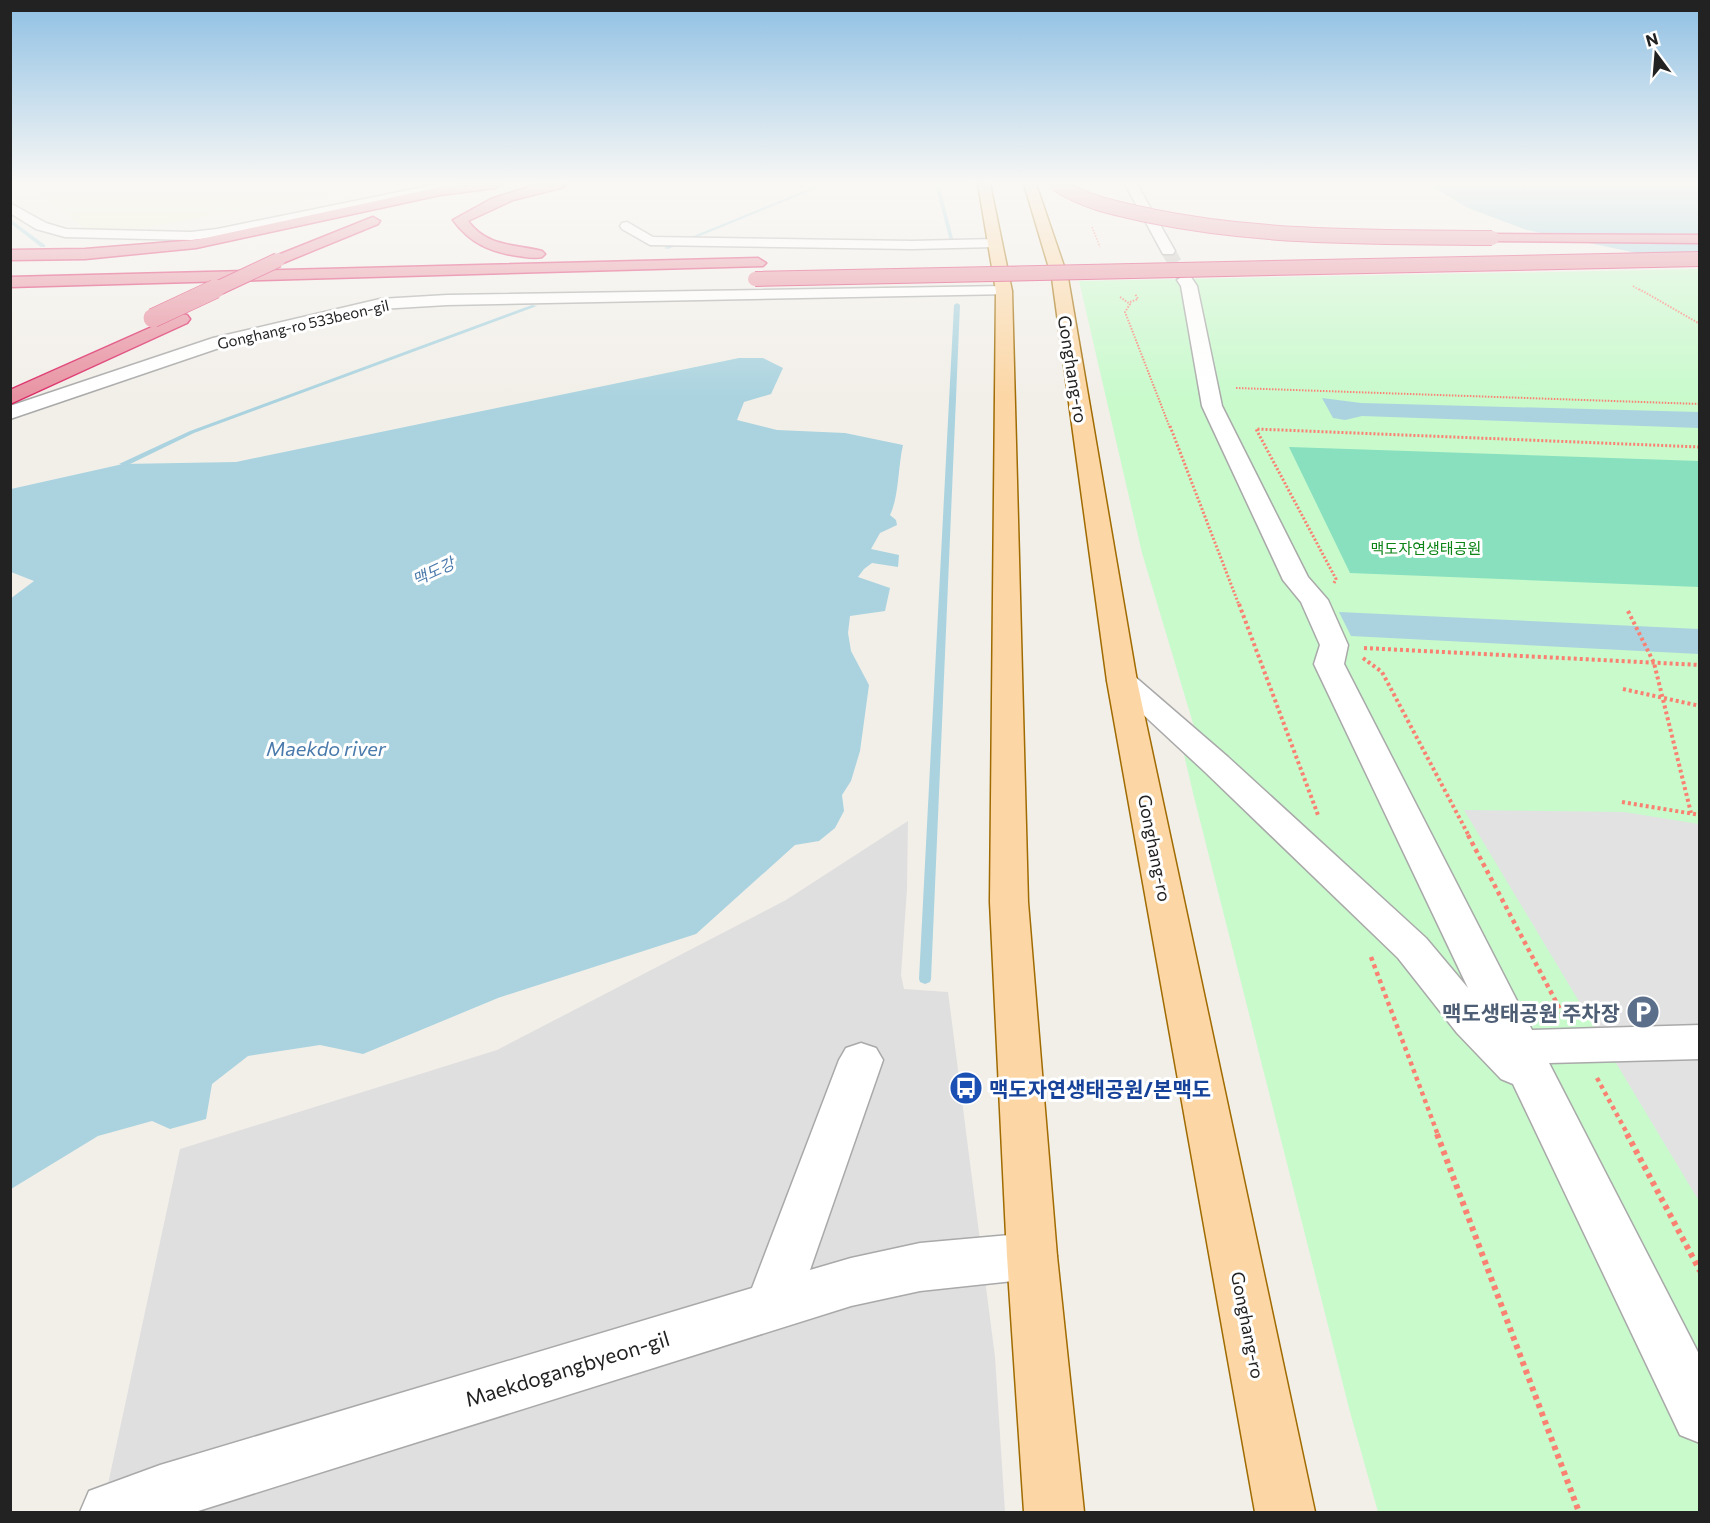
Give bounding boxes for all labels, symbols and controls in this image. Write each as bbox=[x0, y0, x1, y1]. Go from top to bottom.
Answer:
north arrow bbox=[1626, 24, 1686, 84]
text: N bbox=[1643, 28, 1660, 50]
street label: Gonghang-ro 533beon-gil bbox=[215, 295, 391, 353]
street label: Gonghang-ro bbox=[1054, 314, 1092, 424]
park label: 맥도자연생태공원 bbox=[1371, 539, 1481, 557]
water label: 맥도강 bbox=[409, 552, 459, 589]
water label: Maekdo river bbox=[266, 736, 387, 760]
street label: Gonghang-ro bbox=[1134, 793, 1176, 903]
parking icon: 맥도생태공원 주차장 bbox=[1625, 994, 1661, 1030]
place label: 맥도생태공원 주차장 bbox=[1442, 1000, 1620, 1025]
bus stop icon: 맥도자연생태공원/본맥도 bbox=[948, 1070, 984, 1106]
place label: 맥도자연생태공원/본맥도 bbox=[989, 1076, 1211, 1101]
street label: Gonghang-ro bbox=[1227, 1270, 1269, 1380]
street label: Maekdogangbyeon-gil bbox=[462, 1325, 672, 1411]

